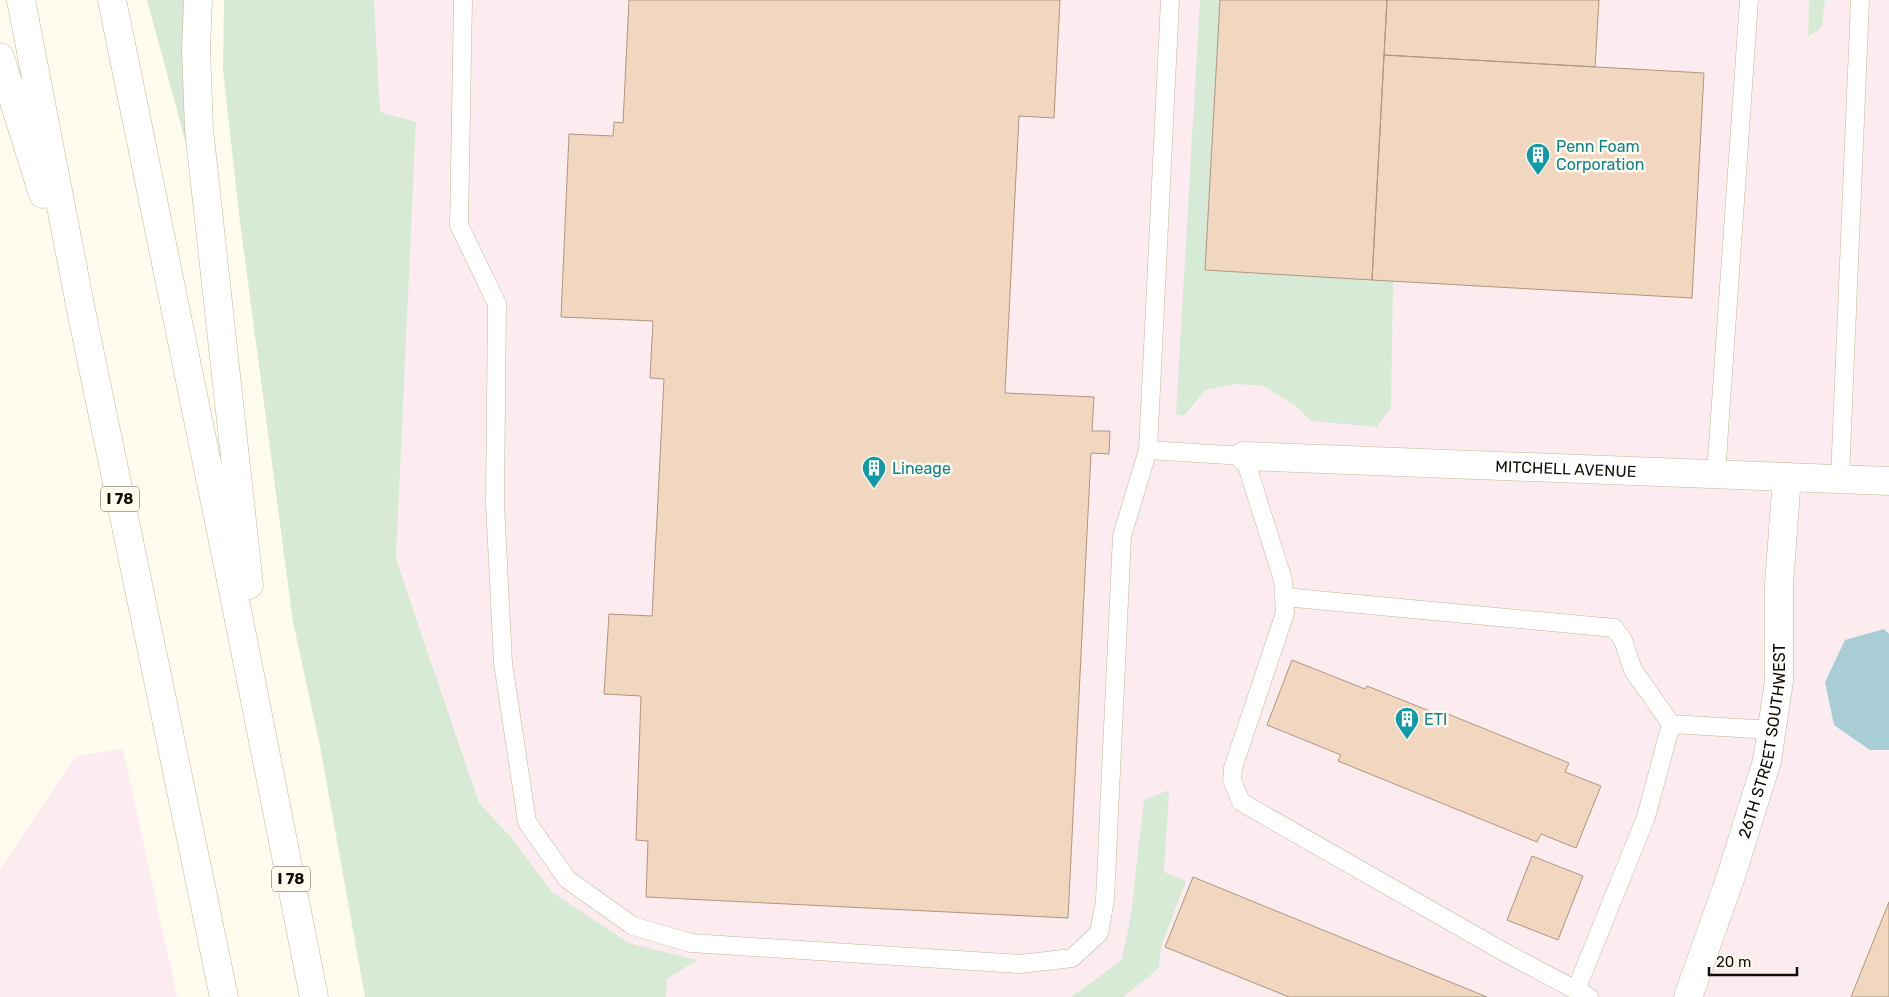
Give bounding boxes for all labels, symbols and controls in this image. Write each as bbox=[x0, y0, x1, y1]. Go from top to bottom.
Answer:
place label: Penn Foam Corporation bbox=[1556, 137, 1644, 174]
building icon: Penn Foam Corporation bbox=[1525, 142, 1551, 176]
building icon: Lineage bbox=[861, 455, 887, 489]
street label: MITCHELL AVENUE bbox=[1495, 457, 1637, 481]
place label: Lineage bbox=[892, 459, 951, 478]
road number: I 78 bbox=[101, 486, 139, 512]
street label: 26TH STREET SOUTHWEST bbox=[1734, 643, 1789, 841]
building icon: ETI bbox=[1394, 706, 1420, 740]
place label: ETI bbox=[1424, 710, 1447, 729]
road number: I 78 bbox=[272, 866, 310, 892]
scale bar bbox=[1709, 944, 1796, 976]
text: 20 m bbox=[1716, 953, 1751, 971]

